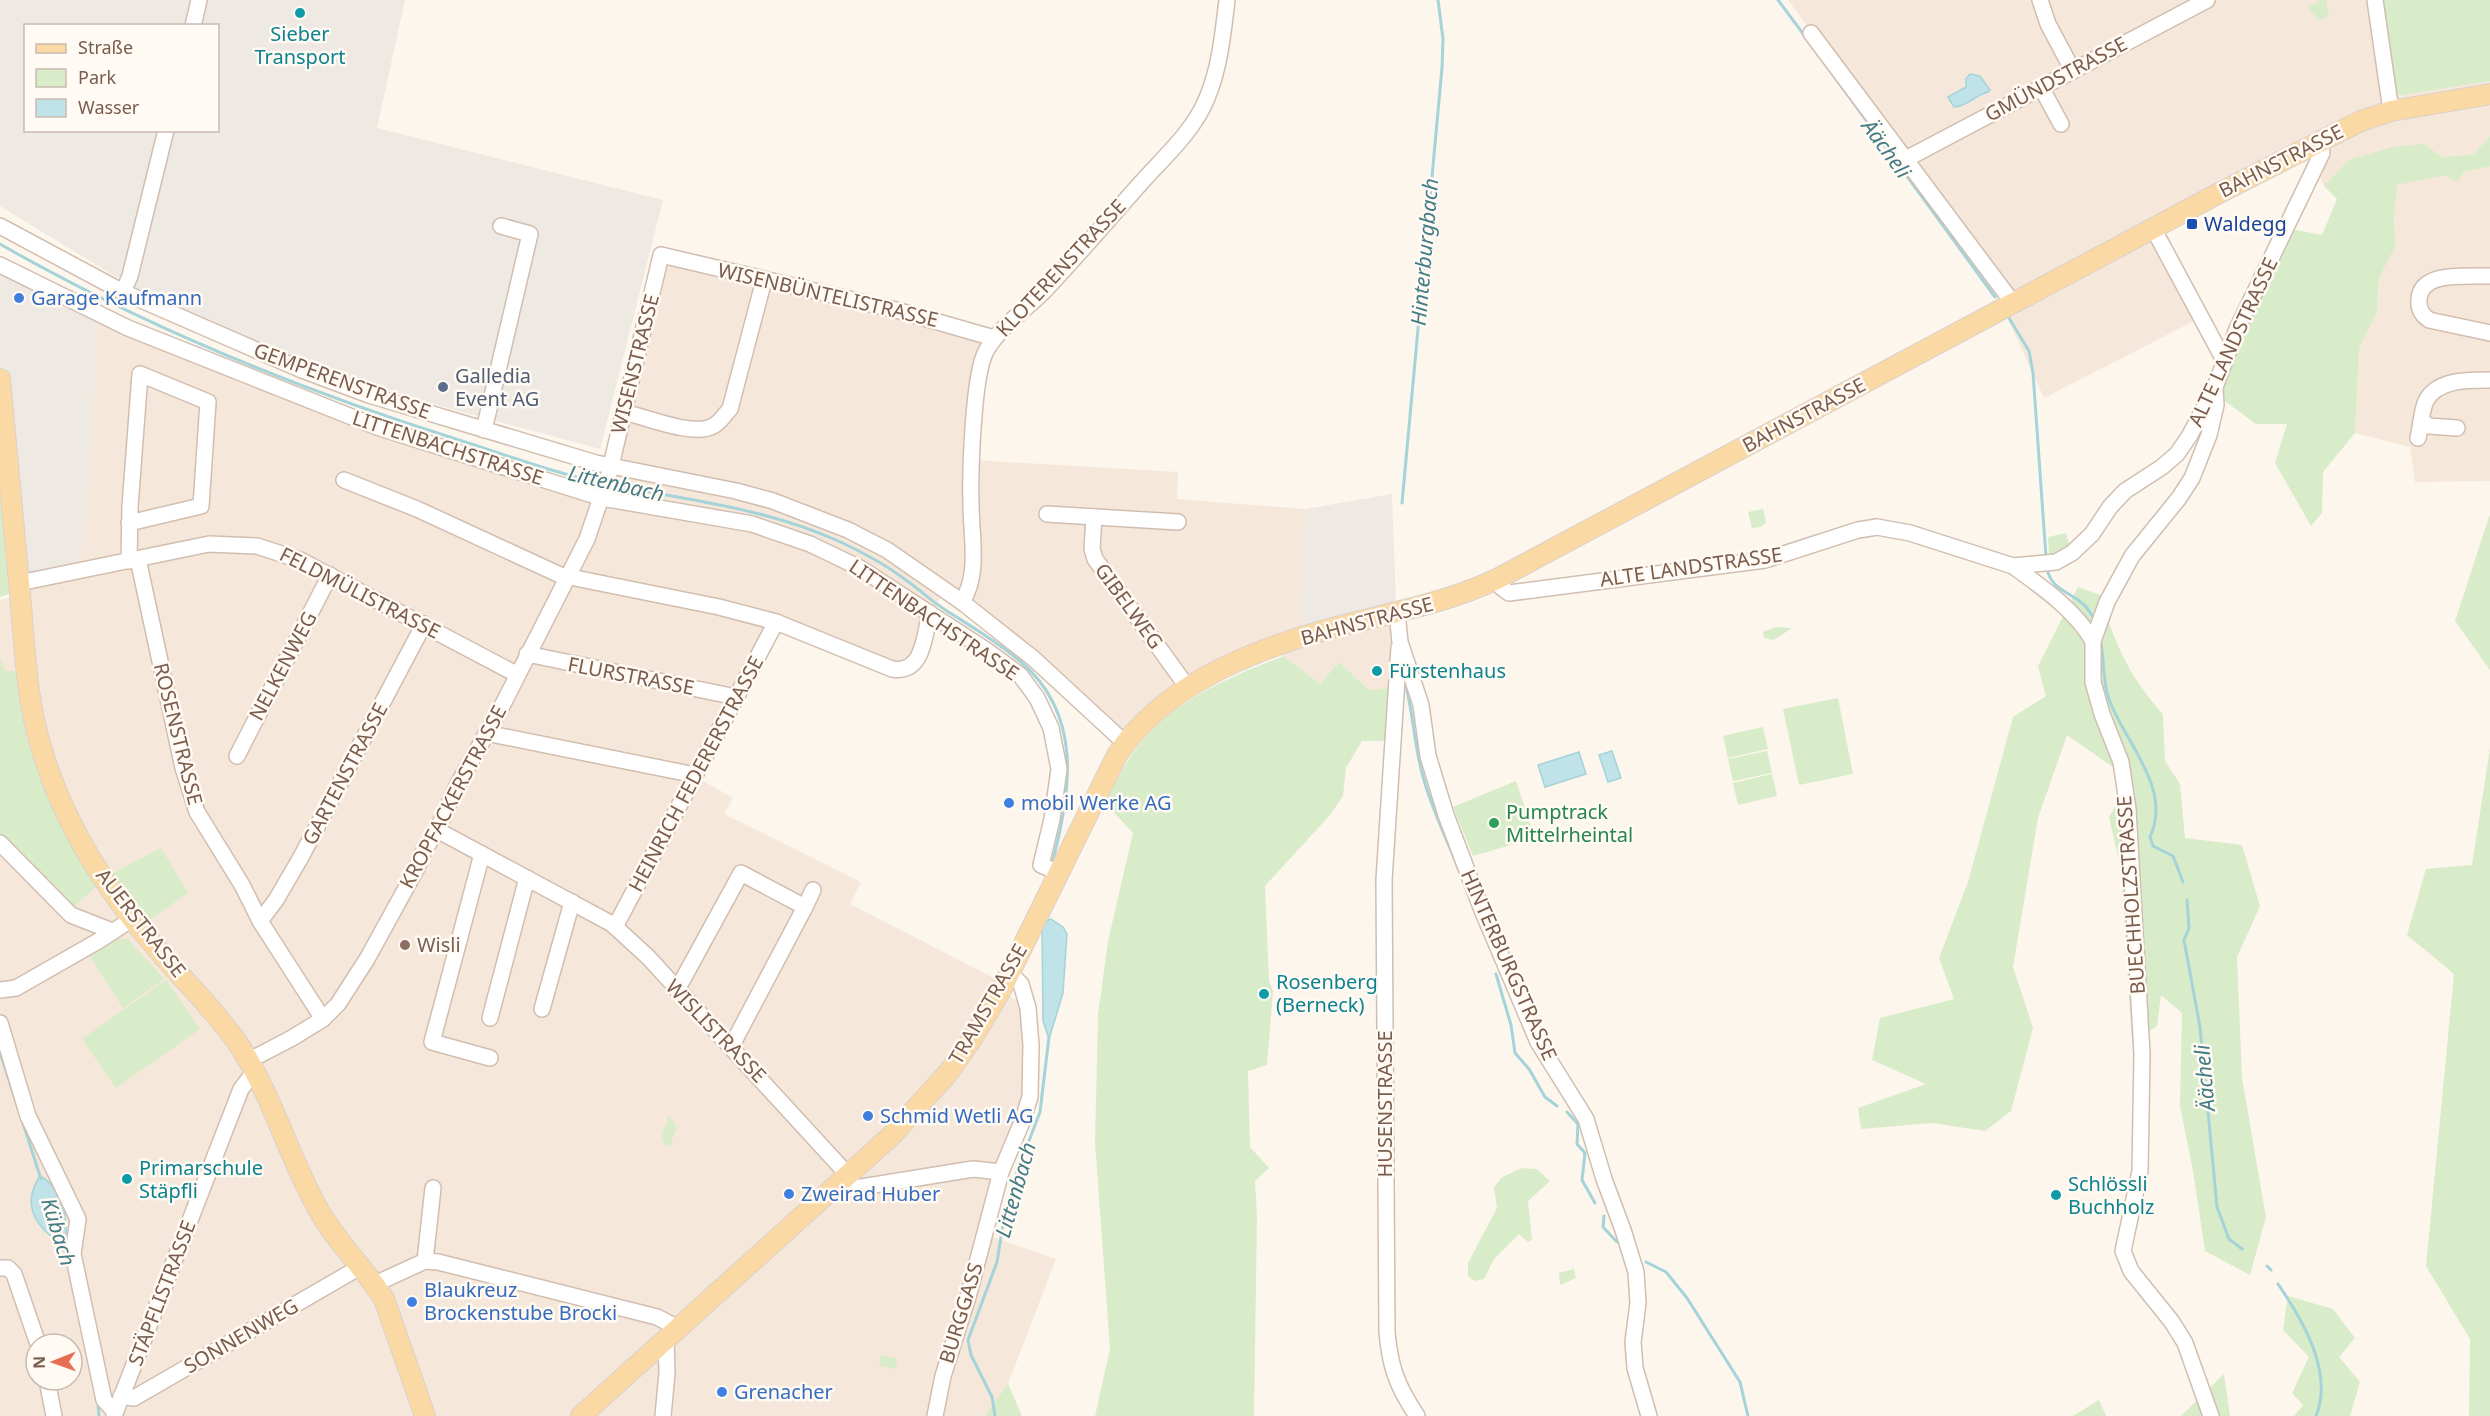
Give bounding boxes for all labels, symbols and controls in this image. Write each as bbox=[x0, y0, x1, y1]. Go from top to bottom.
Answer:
marker: Sieber Transport bbox=[293, 6, 307, 20]
place label: Sieber Transport bbox=[254, 20, 346, 70]
legend bbox=[24, 24, 219, 132]
street label: GMÜNDSTRASSE bbox=[1980, 30, 2132, 127]
text: Straße bbox=[78, 35, 133, 59]
text: Park bbox=[78, 65, 116, 89]
text: Wasser bbox=[78, 95, 140, 119]
water label: Äächeli bbox=[1855, 112, 1918, 184]
street label: BAHNSTRASSE bbox=[2214, 118, 2348, 204]
water label: Hinterburgbach bbox=[1404, 177, 1444, 327]
street label: KLOTERENSTRASSE bbox=[990, 193, 1132, 342]
place label: Waldegg bbox=[2204, 210, 2287, 237]
marker: Waldegg bbox=[2185, 217, 2199, 231]
street label: ALTE LANDSTRASSE bbox=[2181, 253, 2284, 431]
street label: WISENBÜNTELISTRASSE bbox=[715, 256, 941, 333]
place label: Garage Kaufmann bbox=[31, 284, 202, 311]
marker: Garage Kaufmann bbox=[12, 291, 26, 305]
street label: WISENSTRASSE bbox=[604, 291, 665, 437]
street label: GEMPERENSTRASSE bbox=[250, 336, 434, 425]
place label: Galledia Event AG bbox=[455, 362, 539, 412]
street label: BAHNSTRASSE bbox=[1737, 371, 1870, 458]
marker: Galledia Event AG bbox=[436, 380, 450, 394]
street label: LITTENBACHSTRASSE bbox=[349, 404, 547, 491]
water label: Littenbach bbox=[565, 458, 667, 508]
street label: FELDMÜLISTRASSE bbox=[275, 540, 445, 645]
street label: ALTE LANDSTRASSE bbox=[1598, 540, 1784, 593]
street label: LITTENBACHSTRASSE bbox=[844, 553, 1025, 687]
street label: GIBELWEG bbox=[1089, 557, 1170, 654]
street label: BAHNSTRASSE bbox=[1298, 590, 1436, 651]
street label: NELKENWEG bbox=[243, 607, 323, 725]
street label: FLURSTRASSE bbox=[566, 650, 697, 701]
street label: HEINRICH FEDERERSTRASSE bbox=[622, 651, 769, 896]
place label: Fürstenhaus bbox=[1389, 657, 1506, 684]
street label: ROSENSTRASSE bbox=[148, 660, 209, 808]
marker: Fürstenhaus bbox=[1370, 664, 1384, 678]
street label: GARTENSTRASSE bbox=[296, 698, 393, 850]
street label: KROPFACKERSTRASSE bbox=[393, 700, 512, 893]
place label: mobil Werke AG bbox=[1021, 789, 1171, 816]
street label: BUECHHOLZSTRASSE bbox=[2110, 795, 2151, 995]
marker: mobil Werke AG bbox=[1002, 796, 1016, 810]
place label: Pumptrack Mittelrheintal bbox=[1506, 798, 1633, 848]
marker: Pumptrack Mittelrheintal bbox=[1487, 816, 1501, 830]
street label: AUERSTRASSE bbox=[90, 863, 192, 983]
street label: HINTERBURGSTRASSE bbox=[1455, 865, 1564, 1065]
place label: Wisli bbox=[417, 931, 461, 958]
marker: Wisli bbox=[398, 938, 412, 952]
street label: TRAMSTRASSE bbox=[942, 939, 1033, 1069]
place label: Rosenberg (Berneck) bbox=[1276, 968, 1378, 1018]
street label: WISLISTRASSE bbox=[660, 973, 773, 1088]
marker: Rosenberg (Berneck) bbox=[1257, 987, 1271, 1001]
street label: HUSENSTRASSE bbox=[1371, 1030, 1398, 1178]
water label: Äächeli bbox=[2187, 1043, 2221, 1115]
place label: Schmid Wetli AG bbox=[880, 1102, 1033, 1129]
marker: Schmid Wetli AG bbox=[861, 1109, 875, 1123]
water label: Littenbach bbox=[988, 1139, 1042, 1241]
place label: Primarschule Stäpfli bbox=[139, 1154, 263, 1204]
place label: Schlössli Buchholz bbox=[2068, 1170, 2154, 1220]
marker: Primarschule Stäpfli bbox=[120, 1172, 134, 1186]
place label: Zweirad Huber bbox=[801, 1180, 940, 1207]
marker: Zweirad Huber bbox=[782, 1187, 796, 1201]
marker: Schlössli Buchholz bbox=[2049, 1188, 2063, 1202]
water label: Kübach bbox=[35, 1194, 83, 1269]
street label: STÄPFLISTRASSE bbox=[121, 1216, 202, 1369]
street label: BURGGASS bbox=[932, 1259, 989, 1366]
place label: Blaukreuz Brockenstube Brocki bbox=[424, 1276, 617, 1326]
street label: SONNENWEG bbox=[179, 1292, 303, 1379]
marker: Blaukreuz Brockenstube Brocki bbox=[405, 1295, 419, 1309]
north arrow bbox=[24, 1332, 84, 1392]
text: N bbox=[28, 1356, 50, 1369]
place label: Grenacher bbox=[734, 1378, 833, 1405]
marker: Grenacher bbox=[715, 1385, 729, 1399]

